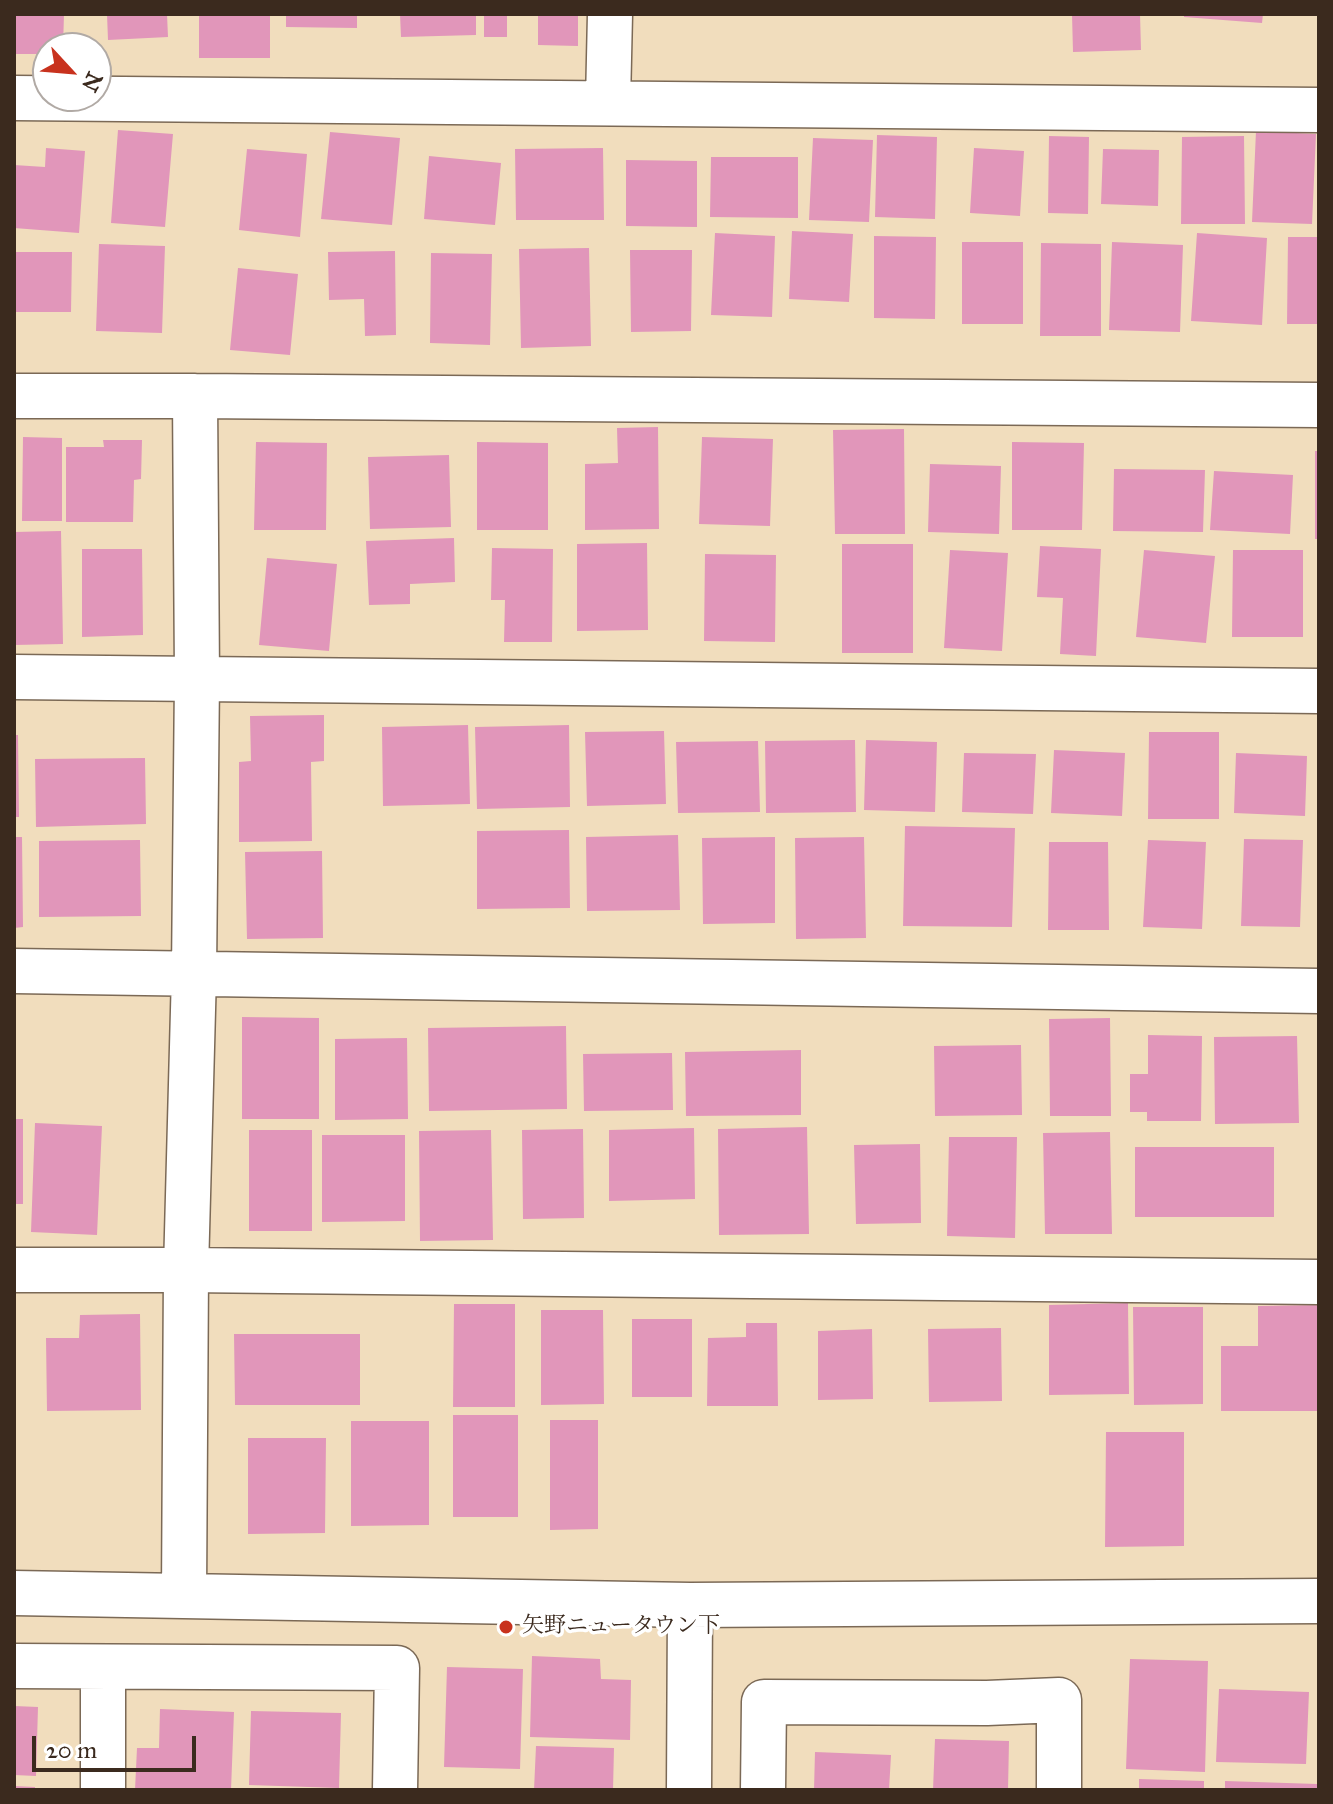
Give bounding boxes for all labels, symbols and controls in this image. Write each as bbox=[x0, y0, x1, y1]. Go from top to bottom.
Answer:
north arrow bbox=[32, 32, 112, 112]
text: N bbox=[76, 68, 108, 96]
place label: 矢野ニュータウン下 bbox=[522, 1614, 720, 1640]
marker: 矢野ニュータウン下 bbox=[497, 1618, 515, 1636]
scale bar bbox=[36, 1720, 200, 1770]
text: 20 m bbox=[46, 1735, 97, 1765]

